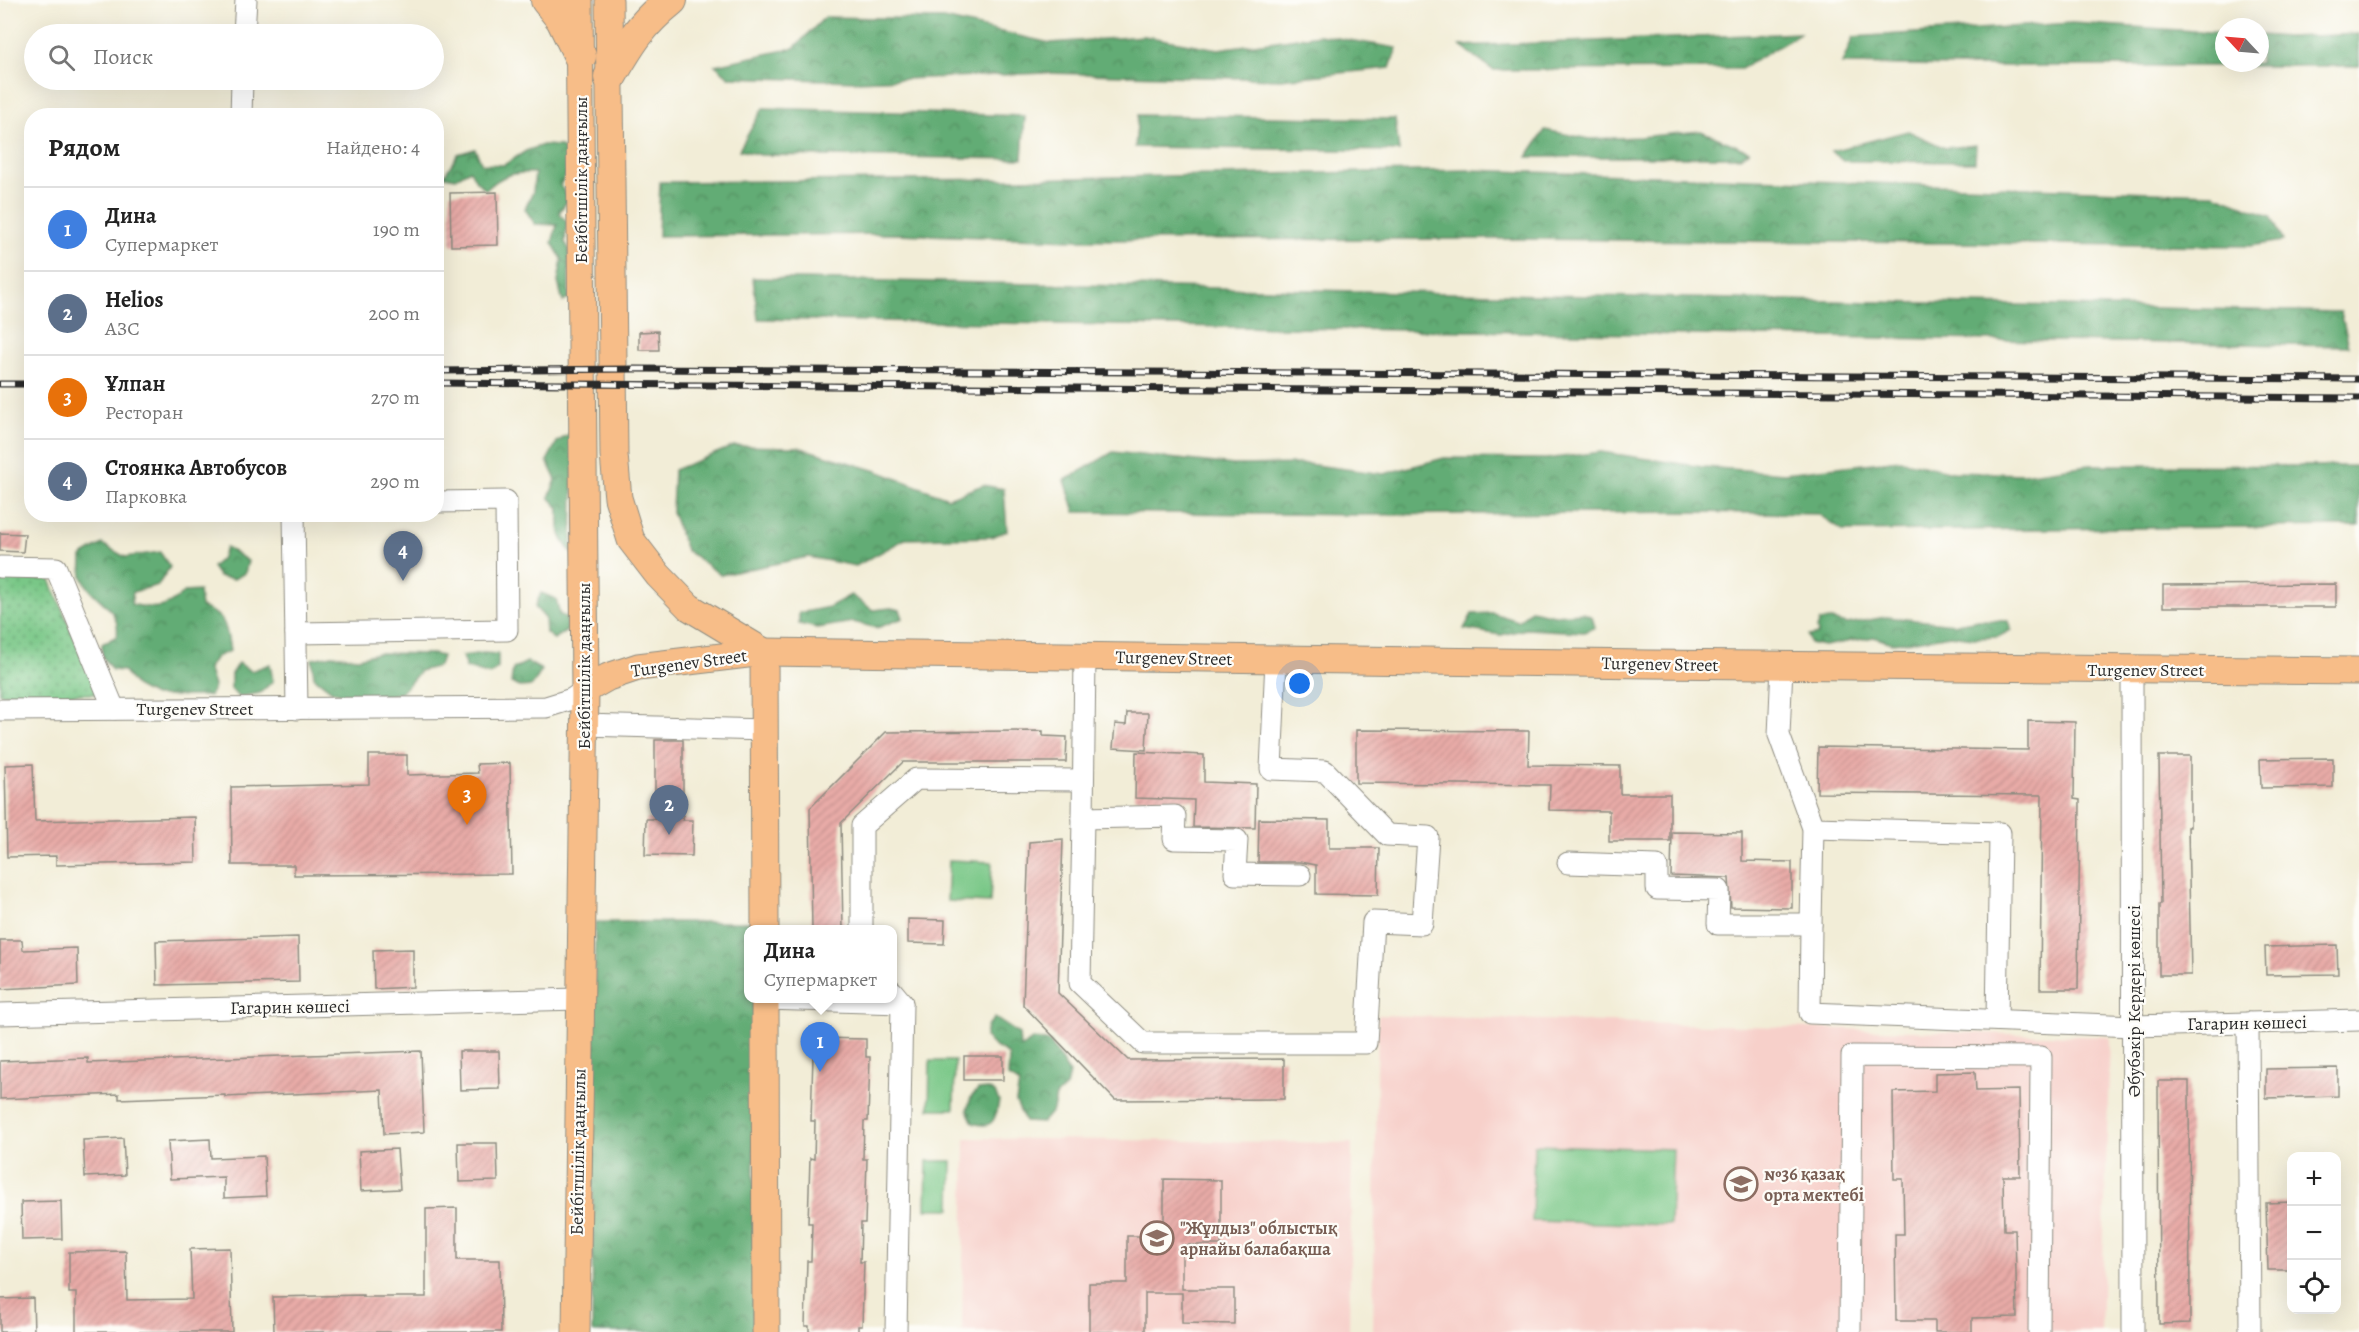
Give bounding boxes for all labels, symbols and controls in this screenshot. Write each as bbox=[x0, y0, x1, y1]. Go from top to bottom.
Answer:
north arrow bbox=[2215, 18, 2269, 72]
search box bbox=[24, 24, 444, 90]
icon: search bbox=[45, 41, 78, 74]
text: Поиск bbox=[93, 42, 153, 72]
street label: Бейбітшілік даңғылы bbox=[569, 96, 593, 264]
text: Рядом bbox=[48, 130, 120, 165]
text: Найдено: 4 bbox=[326, 134, 420, 161]
text: Дина bbox=[105, 201, 157, 231]
text: 1 bbox=[64, 216, 71, 243]
text: 190 m bbox=[373, 216, 420, 243]
text: Супермаркет bbox=[105, 231, 219, 258]
text: Helios bbox=[105, 285, 164, 315]
text: 2 bbox=[63, 300, 72, 327]
text: 200 m bbox=[369, 300, 420, 327]
text: АЗС bbox=[105, 315, 140, 342]
text: Ұлпан bbox=[105, 369, 165, 399]
text: 3 bbox=[63, 384, 72, 411]
text: 270 m bbox=[371, 384, 420, 411]
text: Ресторан bbox=[105, 399, 183, 426]
text: Стоянка Автобусов bbox=[105, 453, 287, 483]
text: 4 bbox=[63, 468, 72, 495]
text: 290 m bbox=[370, 468, 420, 495]
text: Парковка bbox=[105, 483, 187, 510]
pin: 4 bbox=[384, 532, 422, 581]
street label: Бейбітшілік даңғылы bbox=[572, 582, 596, 750]
street label: Turgenev Street bbox=[630, 643, 749, 683]
street label: Turgenev Street bbox=[1115, 645, 1233, 671]
street label: Turgenev Street bbox=[1601, 651, 1719, 677]
street label: Turgenev Street bbox=[2088, 658, 2204, 682]
your location bbox=[1285, 669, 1314, 698]
street label: Turgenev Street bbox=[137, 697, 253, 721]
pin: 3 bbox=[448, 776, 486, 825]
pin: 2 bbox=[650, 786, 688, 835]
street label: Әбубәкір Кердері көшесі bbox=[2122, 905, 2146, 1097]
popup bbox=[744, 925, 897, 1003]
text: Дина bbox=[764, 936, 815, 966]
text: Супермаркет bbox=[764, 966, 877, 993]
street label: Гагарин көшесі bbox=[230, 994, 350, 1020]
street label: Гагарин көшесі bbox=[2187, 1010, 2307, 1036]
pin: 1 bbox=[800, 1022, 840, 1072]
street label: Бейбітшілік даңғылы bbox=[565, 1068, 591, 1236]
map controls bbox=[2287, 1152, 2341, 1314]
button: + bbox=[2287, 1152, 2341, 1206]
place label: №36 қазақ орта мектебі bbox=[1764, 1162, 1864, 1207]
school or university icon: №36 қазақ орта мектебі bbox=[1723, 1166, 1759, 1202]
button: − bbox=[2287, 1206, 2341, 1260]
place label: "Жұлдыз" облыстық арнайы балабақша bbox=[1180, 1216, 1338, 1261]
school or university icon: "Жұлдыз" облыстық арнайы балабақша bbox=[1139, 1220, 1175, 1256]
button: locate bbox=[2287, 1260, 2341, 1314]

